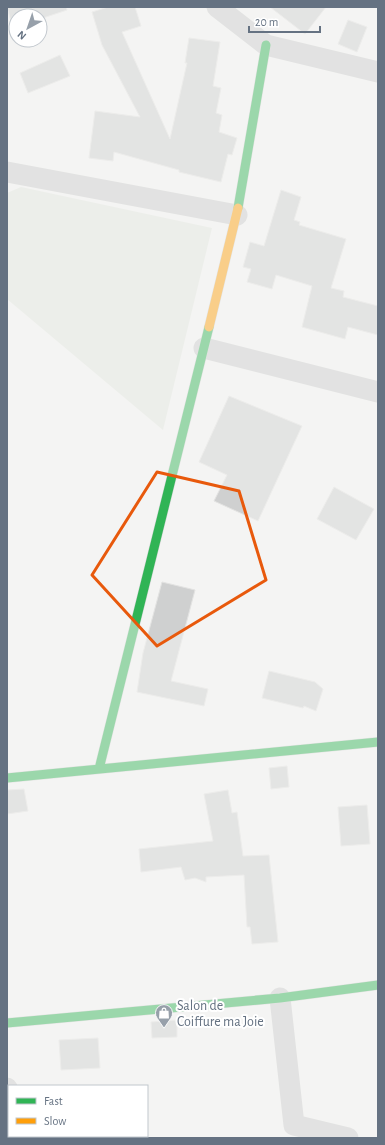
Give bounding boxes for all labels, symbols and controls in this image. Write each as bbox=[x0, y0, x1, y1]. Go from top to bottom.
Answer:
north arrow bbox=[8, 8, 48, 48]
scale bar bbox=[249, 8, 320, 34]
text: 20 m bbox=[255, 16, 278, 28]
text: N bbox=[15, 29, 28, 42]
place label: Salon de Coiffure ma Joie bbox=[177, 999, 264, 1029]
shop icon: Salon de Coiffure ma Joie bbox=[154, 1003, 174, 1028]
legend bbox=[8, 1085, 148, 1137]
text: Fast bbox=[44, 1095, 63, 1107]
text: Slow bbox=[44, 1115, 66, 1127]

